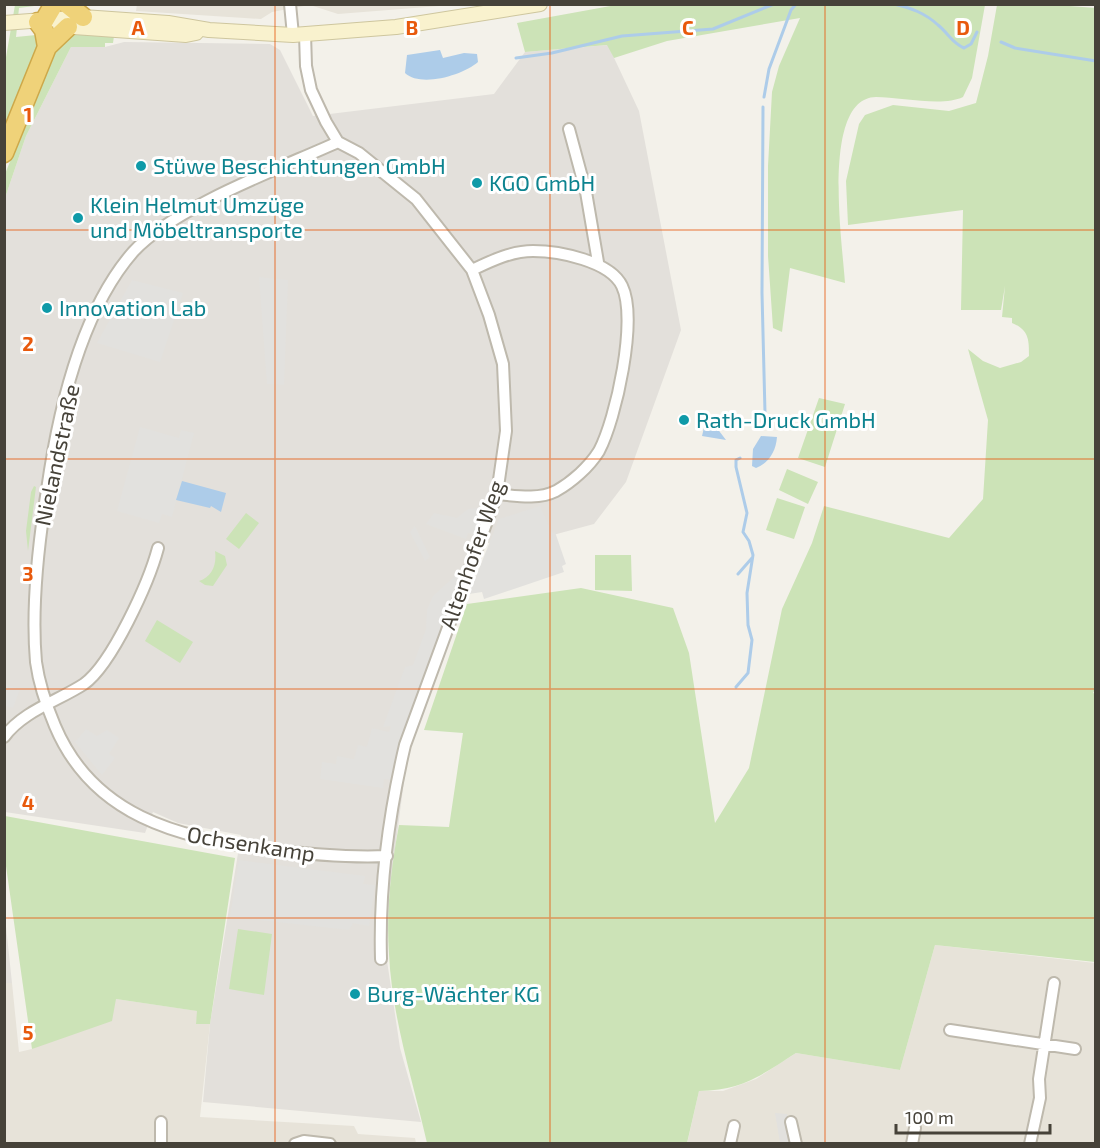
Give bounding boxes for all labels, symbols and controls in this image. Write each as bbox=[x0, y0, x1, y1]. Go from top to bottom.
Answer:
text: A bbox=[131, 15, 145, 39]
text: B bbox=[406, 15, 418, 39]
text: C bbox=[682, 15, 694, 39]
text: D bbox=[956, 15, 970, 39]
text: 1 bbox=[24, 102, 32, 126]
place label: Stüwe Beschichtungen GmbH bbox=[153, 152, 446, 178]
marker: Stüwe Beschichtungen GmbH bbox=[134, 159, 148, 173]
place label: KGO GmbH bbox=[489, 169, 595, 195]
marker: KGO GmbH bbox=[470, 176, 484, 190]
place label: Klein Helmut Umzüge und Möbeltransporte bbox=[90, 191, 304, 242]
marker: Klein Helmut Umzüge und Möbeltransporte bbox=[71, 211, 85, 225]
place label: Innovation Lab bbox=[59, 294, 206, 320]
marker: Innovation Lab bbox=[40, 301, 54, 315]
text: 2 bbox=[22, 331, 34, 355]
street label: Nielandstraße bbox=[28, 382, 84, 528]
place label: Rath-Druck GmbH bbox=[696, 406, 876, 432]
marker: Rath-Druck GmbH bbox=[677, 413, 691, 427]
street label: Altenhofer Weg bbox=[433, 477, 509, 633]
text: 3 bbox=[22, 561, 34, 585]
text: 4 bbox=[22, 790, 35, 814]
street label: Ochsenkamp bbox=[185, 820, 317, 866]
place label: Burg-Wächter KG bbox=[367, 980, 540, 1006]
marker: Burg-Wächter KG bbox=[348, 987, 362, 1001]
text: 5 bbox=[22, 1020, 34, 1044]
scale bar bbox=[896, 1097, 1050, 1135]
text: 100 m bbox=[905, 1106, 954, 1128]

